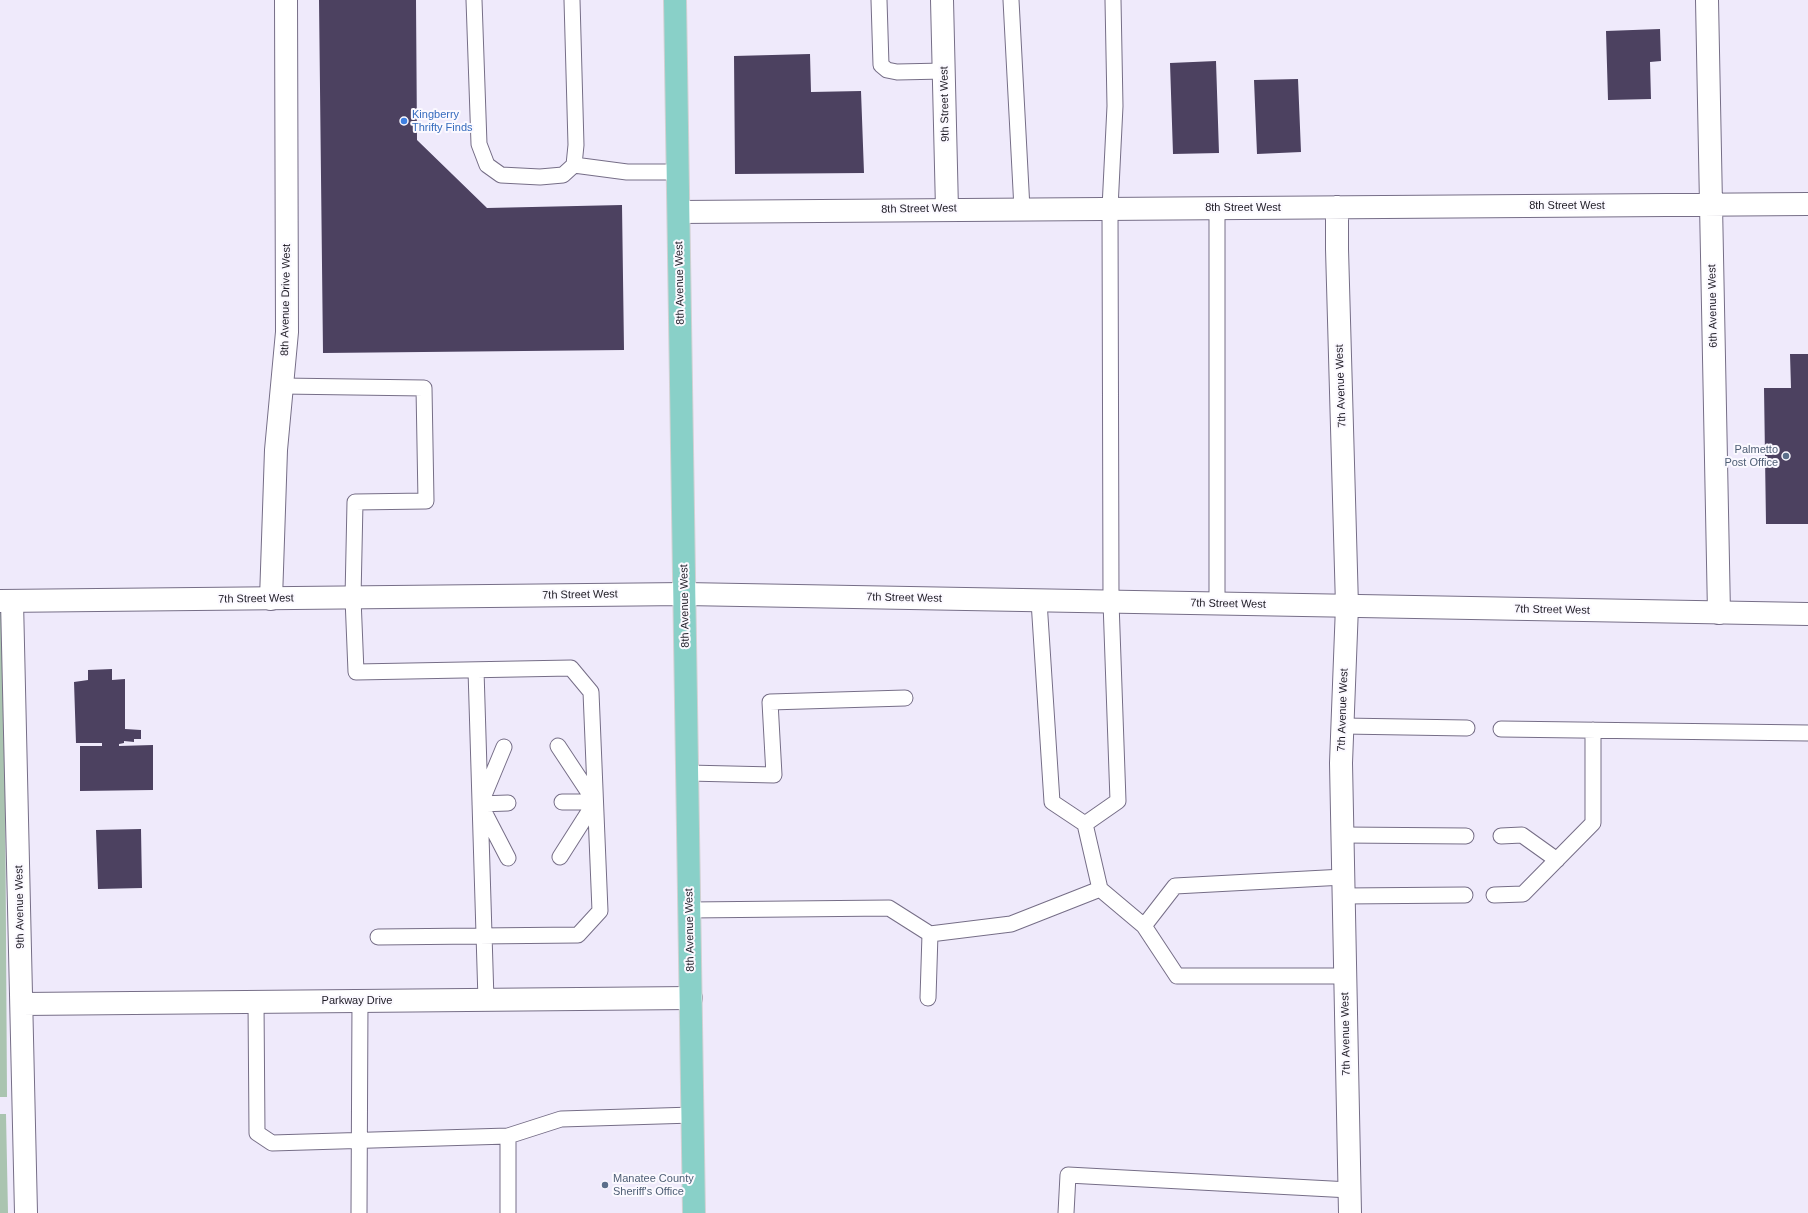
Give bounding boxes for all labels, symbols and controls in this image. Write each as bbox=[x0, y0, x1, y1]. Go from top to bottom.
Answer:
street label: 9th Street West bbox=[938, 66, 952, 142]
place label: Kingberry Thrifty Finds bbox=[412, 108, 473, 134]
marker: Kingberry Thrifty Finds bbox=[399, 116, 409, 126]
street label: 8th Street West bbox=[1529, 199, 1605, 213]
street label: 8th Street West bbox=[1205, 201, 1281, 215]
street label: 8th Street West bbox=[881, 202, 957, 216]
street label: 8th Avenue West bbox=[673, 241, 687, 325]
street label: 8th Avenue Drive West bbox=[278, 244, 294, 356]
street label: 6th Avenue West bbox=[1706, 264, 1720, 348]
street label: 7th Avenue West bbox=[1333, 344, 1349, 428]
place label: Palmetto Post Office bbox=[1724, 443, 1778, 469]
marker: Palmetto Post Office bbox=[1781, 451, 1791, 461]
street label: 8th Avenue West bbox=[678, 564, 692, 648]
street label: 7th Street West bbox=[542, 588, 618, 602]
street label: 7th Street West bbox=[866, 591, 942, 605]
street label: 7th Street West bbox=[218, 592, 294, 606]
street label: 7th Street West bbox=[1190, 597, 1266, 611]
street label: 7th Street West bbox=[1514, 603, 1590, 617]
street label: 7th Avenue West bbox=[1335, 668, 1351, 752]
street label: 9th Avenue West bbox=[13, 865, 27, 949]
street label: 8th Avenue West bbox=[683, 888, 697, 972]
street label: 7th Avenue West bbox=[1339, 992, 1353, 1076]
street label: Parkway Drive bbox=[322, 994, 392, 1008]
place label: Manatee County Sheriff's Office bbox=[613, 1172, 694, 1198]
marker: Manatee County Sheriff's Office bbox=[600, 1180, 610, 1190]

